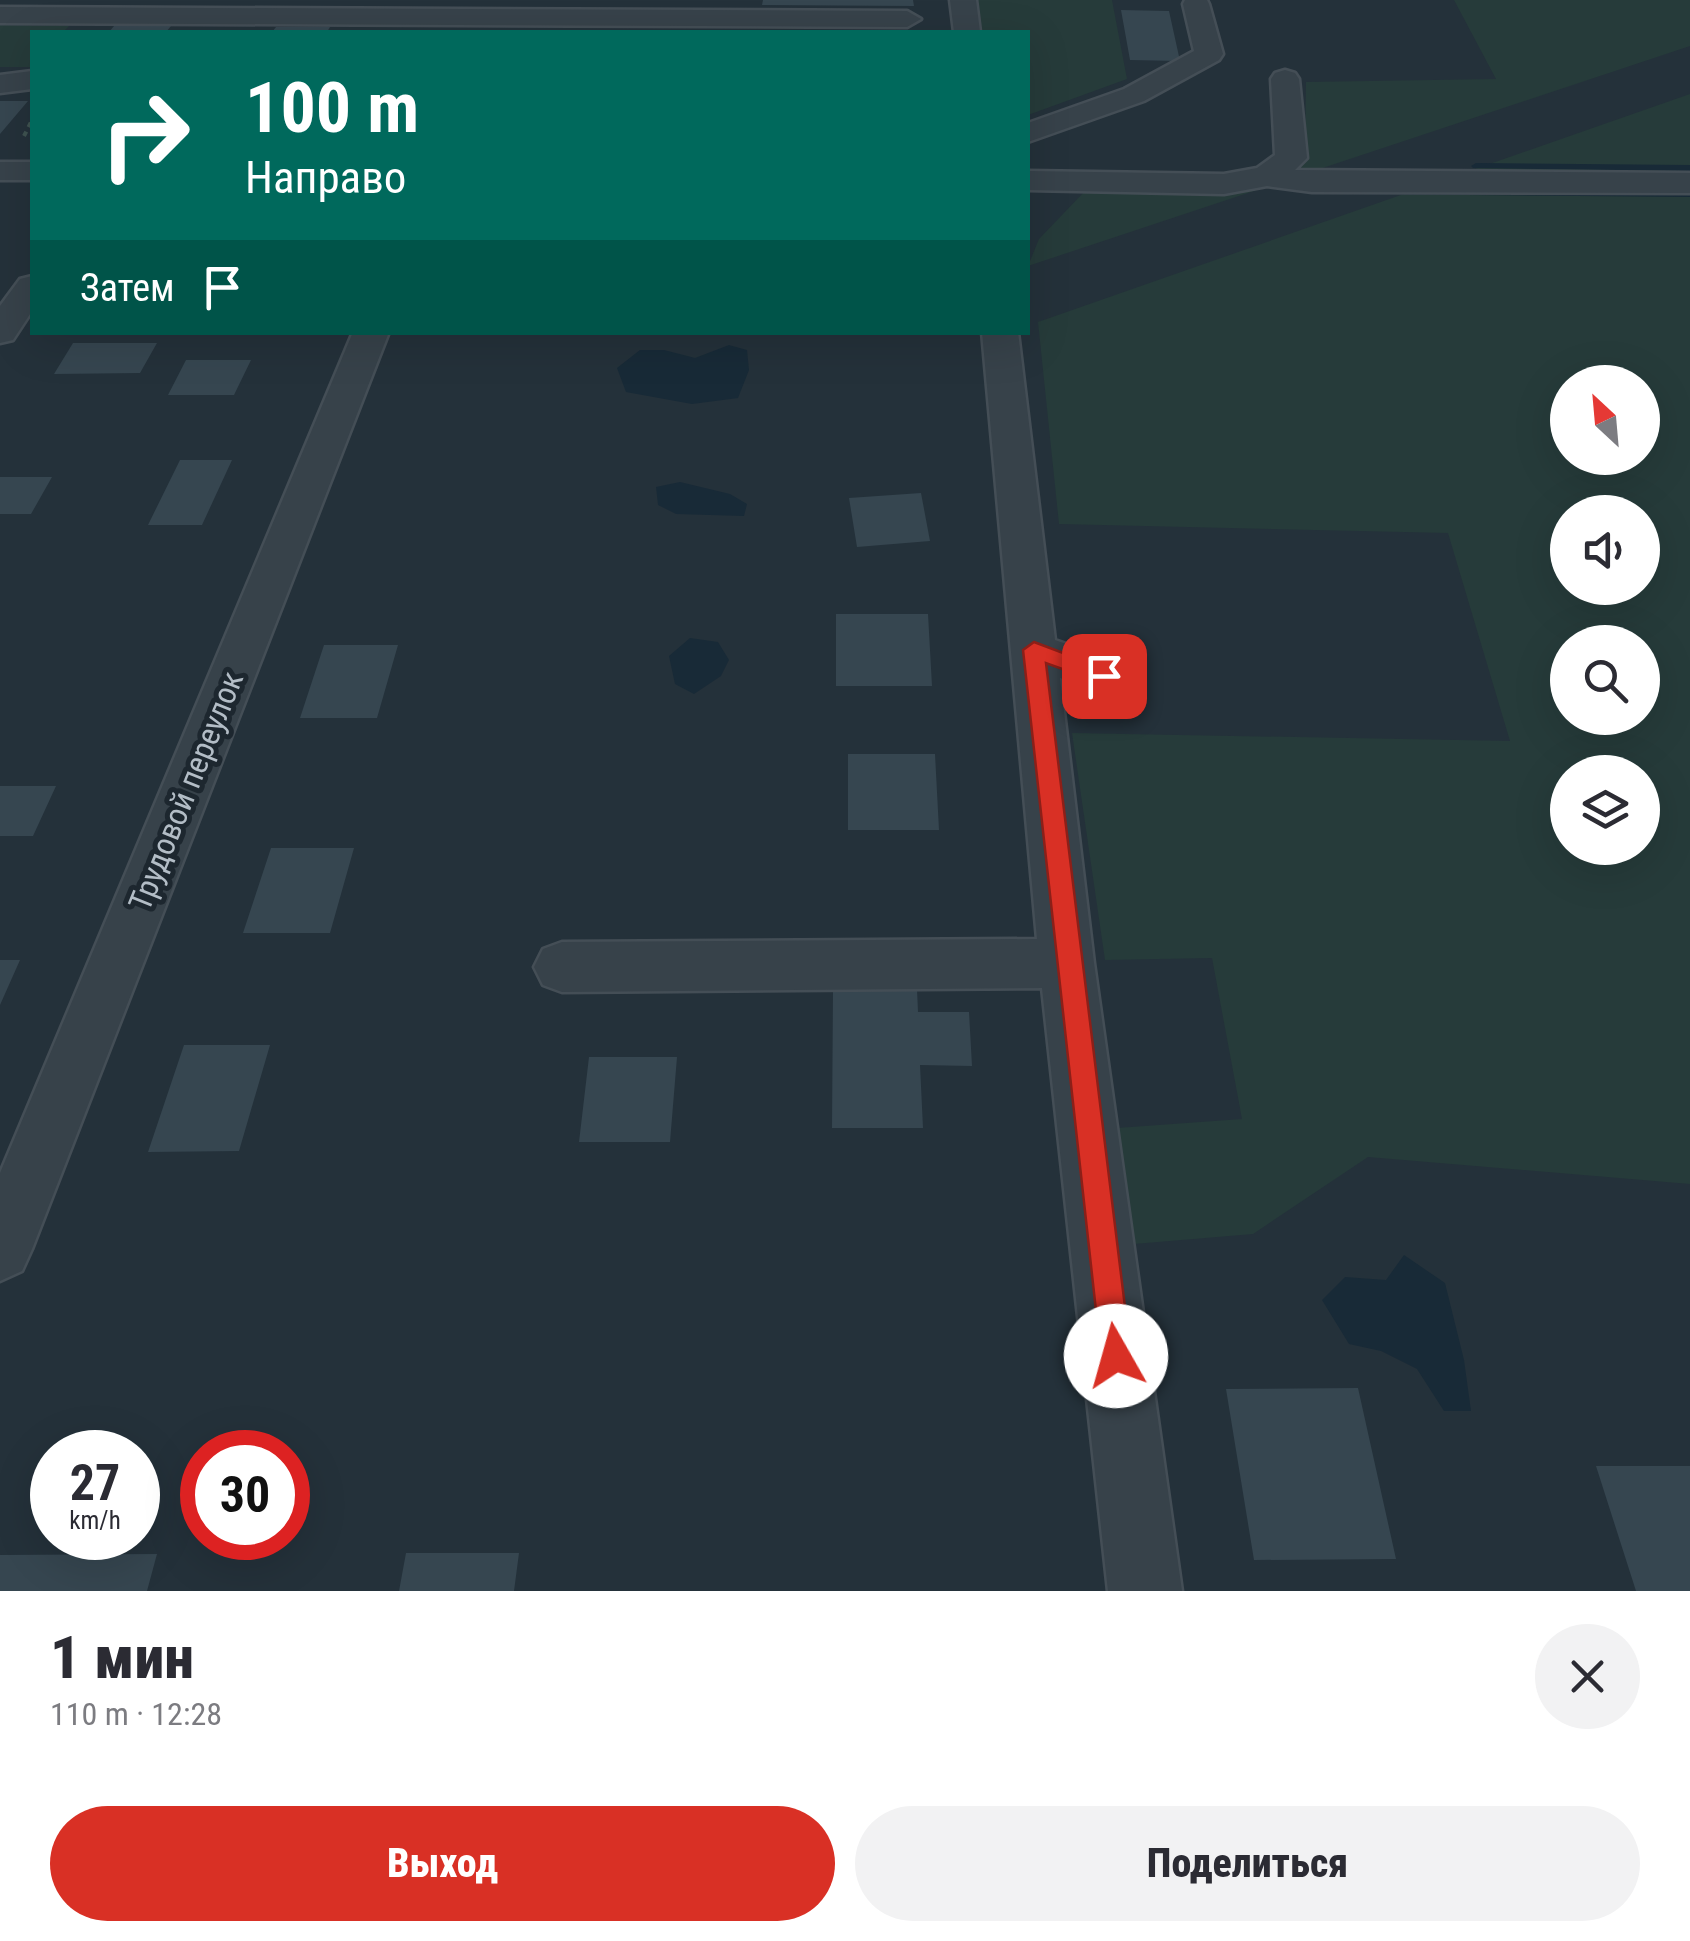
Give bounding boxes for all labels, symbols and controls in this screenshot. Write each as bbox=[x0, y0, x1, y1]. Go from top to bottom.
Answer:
text: 100 m bbox=[245, 67, 419, 149]
icon: right bbox=[80, 70, 210, 200]
text: Направо bbox=[245, 151, 406, 204]
icon: arrive bbox=[195, 260, 250, 315]
text: Затем bbox=[80, 266, 175, 310]
north arrow bbox=[1550, 365, 1660, 475]
map controls bbox=[1550, 365, 1660, 865]
button: sound bbox=[1550, 495, 1660, 605]
button: search bbox=[1550, 625, 1660, 735]
pin bbox=[1062, 634, 1147, 719]
icon: arrive bbox=[1077, 649, 1132, 704]
street label: Трудовой переулок bbox=[121, 666, 251, 916]
button: layers bbox=[1550, 755, 1660, 865]
position arrow bbox=[1064, 1304, 1168, 1408]
speed limit sign: 30 bbox=[180, 1430, 310, 1560]
text: 27 bbox=[70, 1454, 120, 1512]
text: km/h bbox=[69, 1506, 121, 1535]
text: 1 мин bbox=[50, 1622, 194, 1693]
button: close bbox=[1535, 1624, 1640, 1729]
text: 110 m · 12:28 bbox=[50, 1695, 222, 1733]
button: Выход bbox=[50, 1806, 835, 1921]
button: Поделиться bbox=[855, 1806, 1640, 1921]

